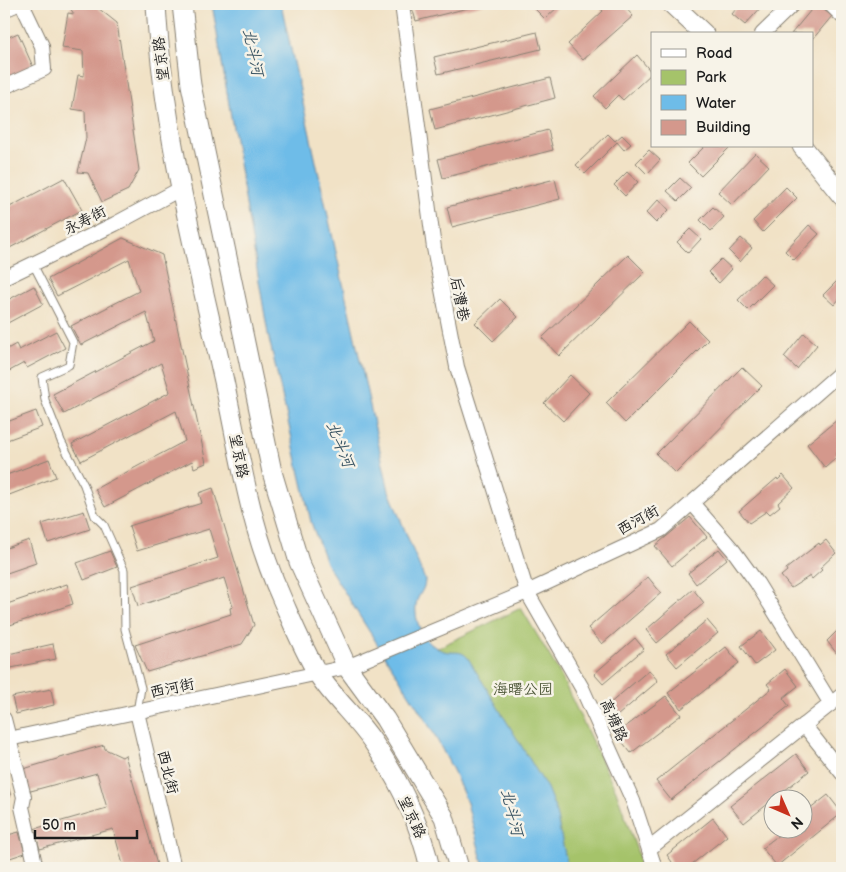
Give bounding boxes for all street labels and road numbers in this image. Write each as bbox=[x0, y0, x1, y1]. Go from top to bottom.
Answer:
street label: 望京路 bbox=[149, 35, 174, 82]
street label: 永寿街 bbox=[61, 202, 110, 239]
street label: 后漕巷 bbox=[446, 275, 473, 323]
street label: 望京路 bbox=[225, 432, 252, 480]
street label: 西河街 bbox=[614, 501, 663, 540]
street label: 西河街 bbox=[148, 675, 196, 702]
street label: 高塘路 bbox=[596, 696, 631, 745]
street label: 西北街 bbox=[153, 748, 182, 796]
street label: 望京路 bbox=[393, 793, 430, 842]

